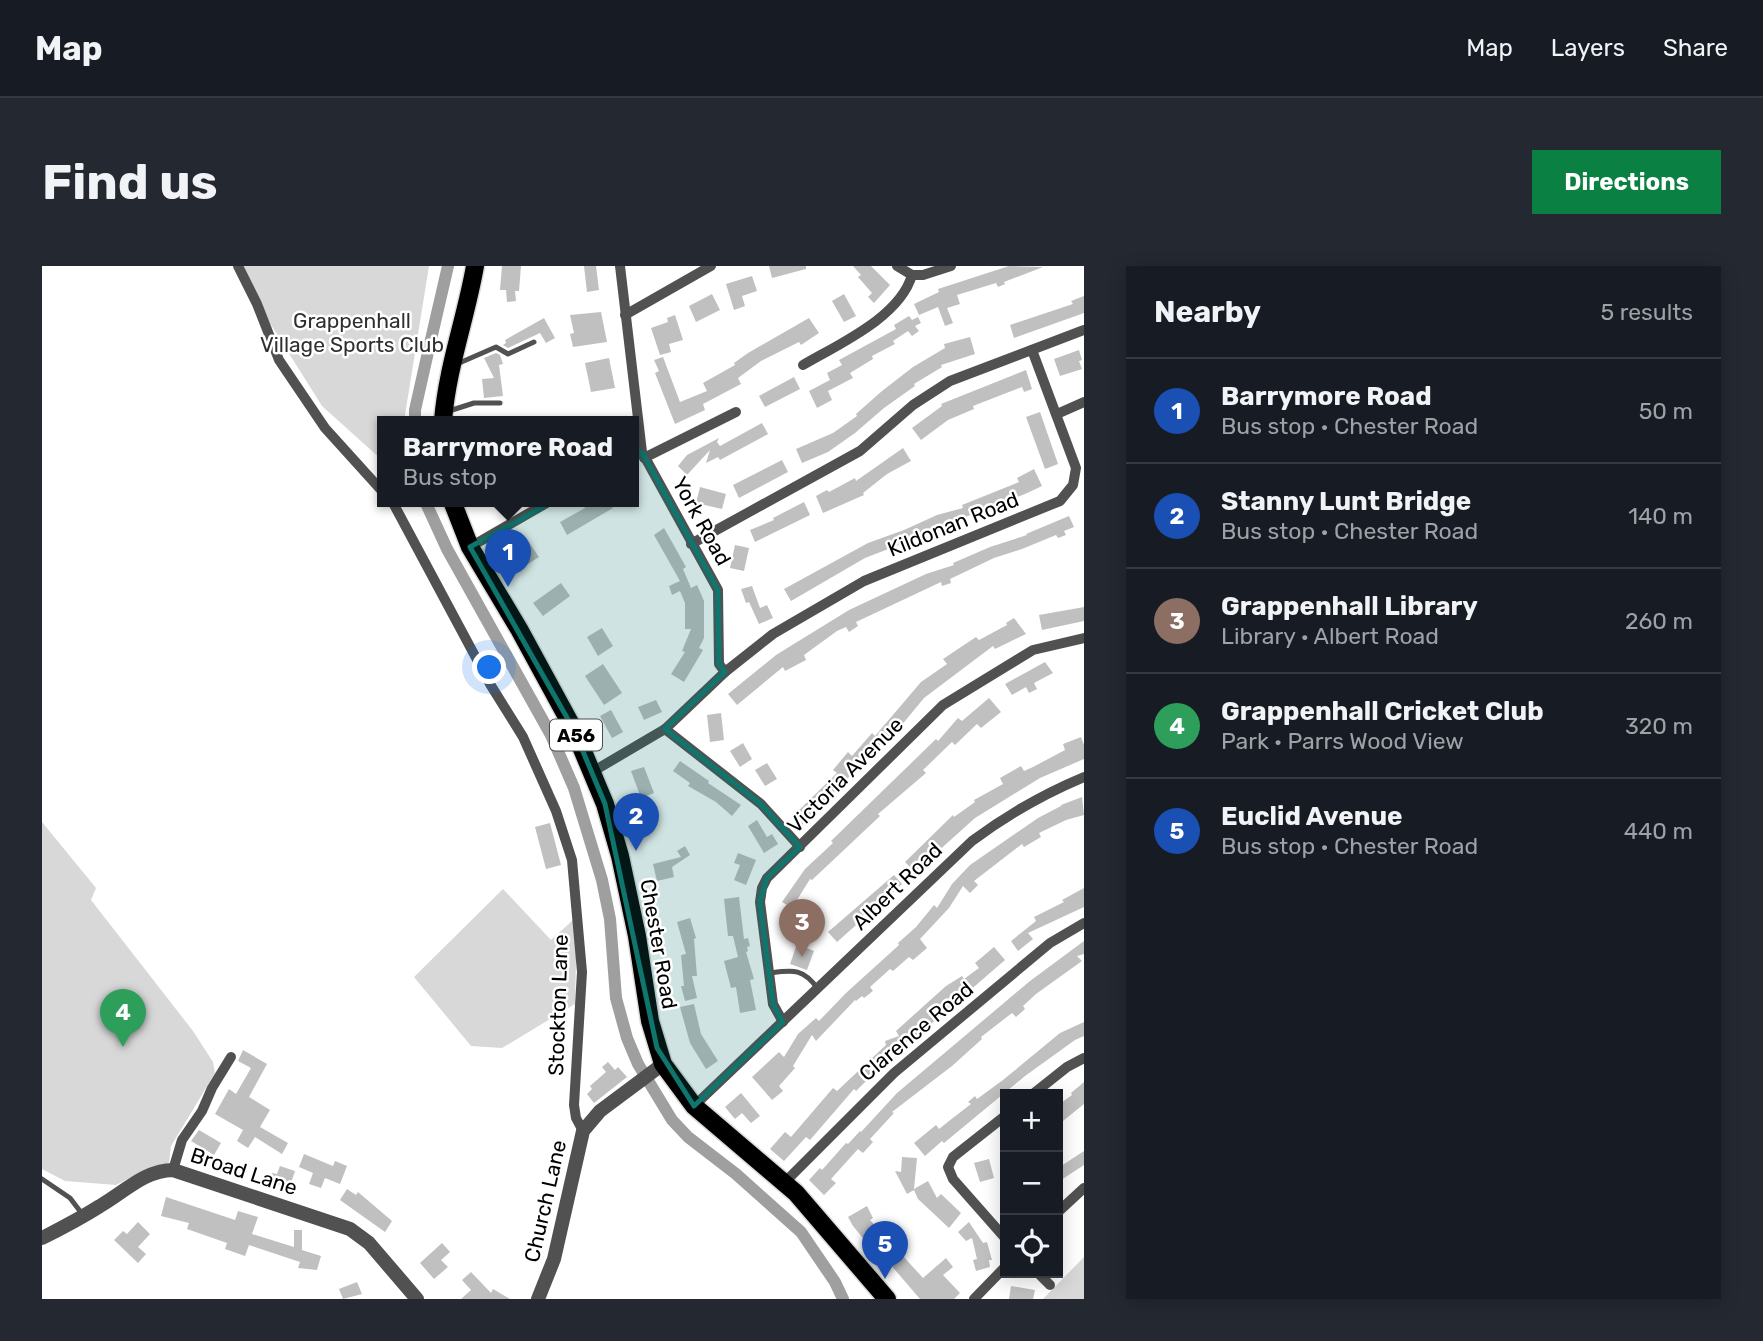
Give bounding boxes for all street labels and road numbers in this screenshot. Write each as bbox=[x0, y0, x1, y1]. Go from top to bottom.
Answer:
street label: York Road bbox=[667, 472, 737, 570]
street label: Kildonan Road bbox=[884, 486, 1022, 562]
street label: Victoria Avenue bbox=[782, 712, 908, 838]
road number: A56 bbox=[550, 720, 602, 750]
street label: Albert Road bbox=[847, 837, 947, 935]
street label: Chester Road bbox=[635, 877, 683, 1011]
street label: Stockton Lane bbox=[543, 934, 573, 1076]
street label: Clarence Road bbox=[854, 976, 978, 1086]
street label: Church Lane bbox=[519, 1137, 571, 1265]
street label: Broad Lane bbox=[187, 1142, 301, 1200]

